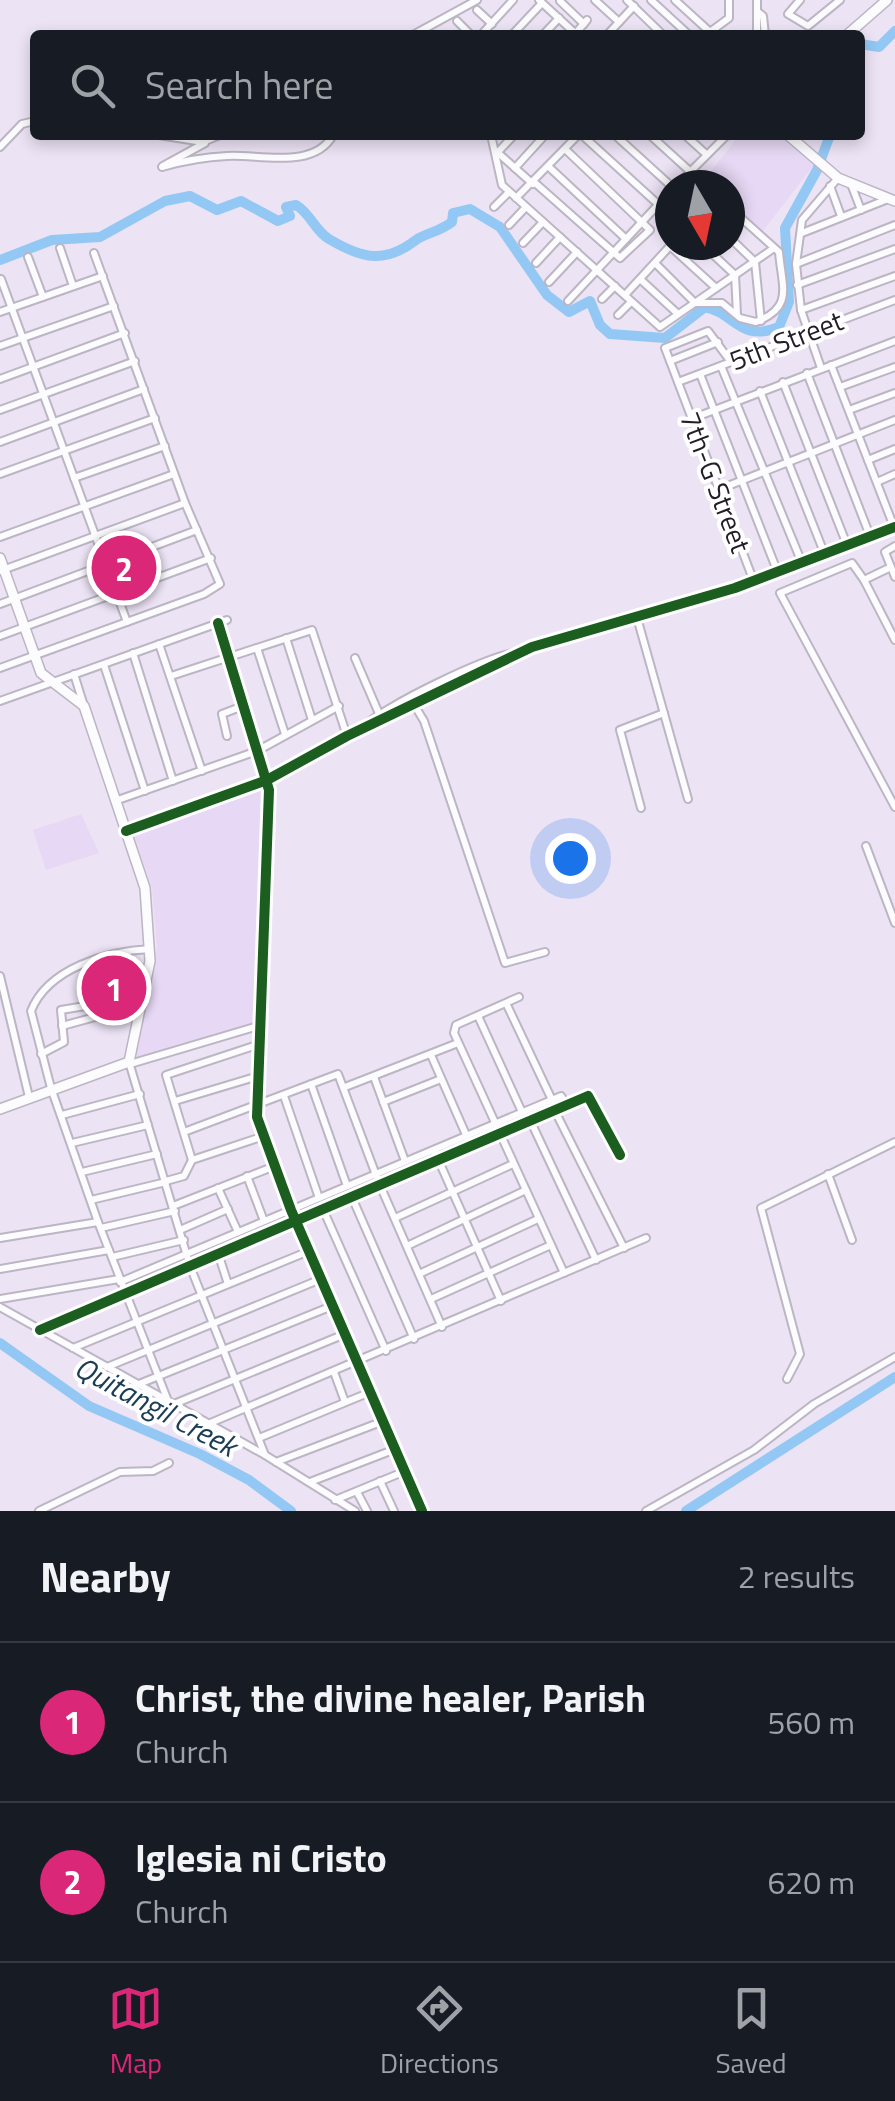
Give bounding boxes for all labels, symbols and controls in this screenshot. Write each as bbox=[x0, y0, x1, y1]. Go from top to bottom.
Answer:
search box bbox=[30, 30, 865, 140]
text: Search here bbox=[145, 56, 333, 114]
icon: search bbox=[65, 58, 120, 113]
north arrow bbox=[655, 170, 745, 260]
street label: 5th Street bbox=[723, 299, 849, 381]
street label: 7th-G Street bbox=[669, 405, 763, 559]
pin: 2 bbox=[92, 530, 156, 606]
your location bbox=[545, 833, 596, 884]
pin: 1 bbox=[82, 950, 146, 1026]
water label: Quitangil Creek bbox=[67, 1344, 249, 1470]
text: Nearby bbox=[40, 1544, 171, 1608]
text: 2 results bbox=[738, 1552, 855, 1600]
text: Christ, the divine healer, Parish bbox=[135, 1669, 646, 1727]
text: 1 bbox=[64, 1698, 81, 1746]
text: 560 m bbox=[767, 1698, 855, 1746]
text: Church bbox=[135, 1727, 228, 1775]
text: Iglesia ni Cristo bbox=[135, 1829, 387, 1887]
text: 2 bbox=[64, 1858, 81, 1906]
text: 620 m bbox=[767, 1858, 855, 1906]
text: Church bbox=[135, 1887, 228, 1935]
tab: Map bbox=[108, 1981, 163, 2084]
tab: Directions bbox=[380, 1981, 499, 2084]
tab: Saved bbox=[715, 1981, 787, 2084]

